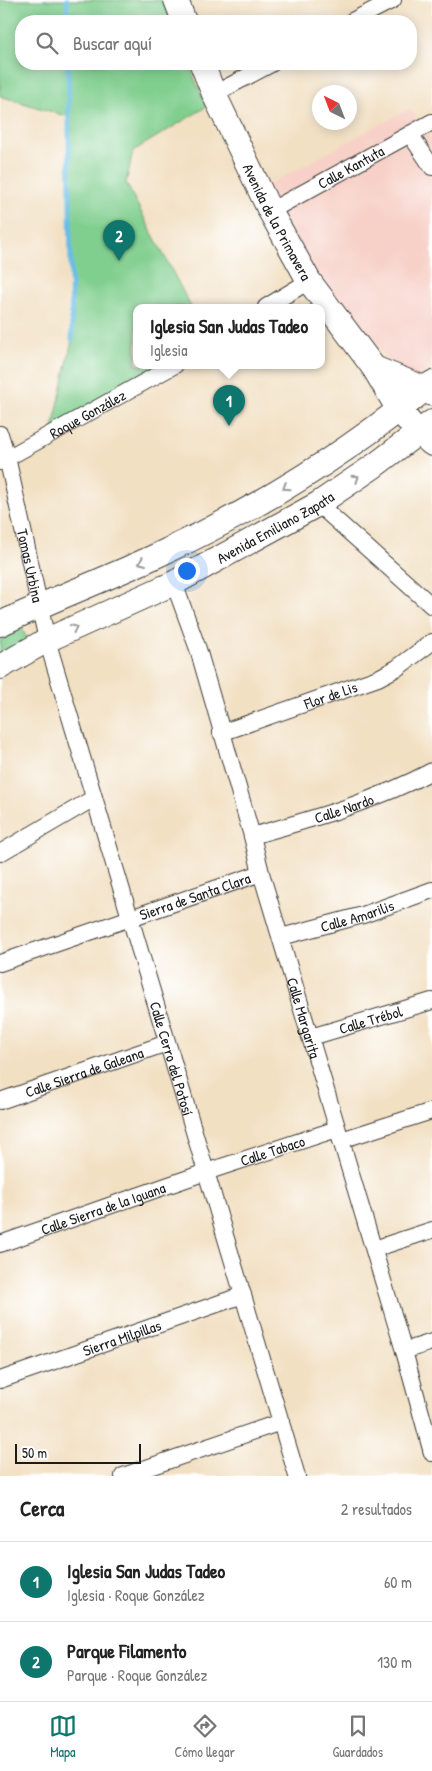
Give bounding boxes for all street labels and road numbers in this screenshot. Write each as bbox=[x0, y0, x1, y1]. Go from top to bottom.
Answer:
street label: Calle Kantuta bbox=[314, 140, 388, 193]
street label: Avenida de la Primavera bbox=[238, 160, 317, 284]
street label: Roque González bbox=[46, 384, 130, 443]
street label: Avenida Emiliano Zapata bbox=[213, 486, 338, 568]
street label: Tomas Urbina bbox=[12, 527, 49, 604]
street label: Flor de Lis bbox=[300, 676, 360, 714]
street label: Calle Nardo bbox=[312, 788, 377, 828]
street label: Sierra de Santa Clara bbox=[136, 867, 253, 925]
street label: Calle Amarilis bbox=[318, 894, 397, 936]
street label: Calle Margarita bbox=[282, 975, 326, 1061]
street label: Calle Cerro del Potosí bbox=[145, 999, 199, 1118]
street label: Calle Trébol bbox=[336, 1000, 405, 1039]
street label: Calle Sierra de Galeana bbox=[22, 1041, 146, 1102]
street label: Calle Tabaco bbox=[237, 1130, 307, 1171]
street label: Calle Sierra de la Iguana bbox=[38, 1177, 168, 1239]
street label: Sierra Milpillas bbox=[80, 1314, 164, 1361]

